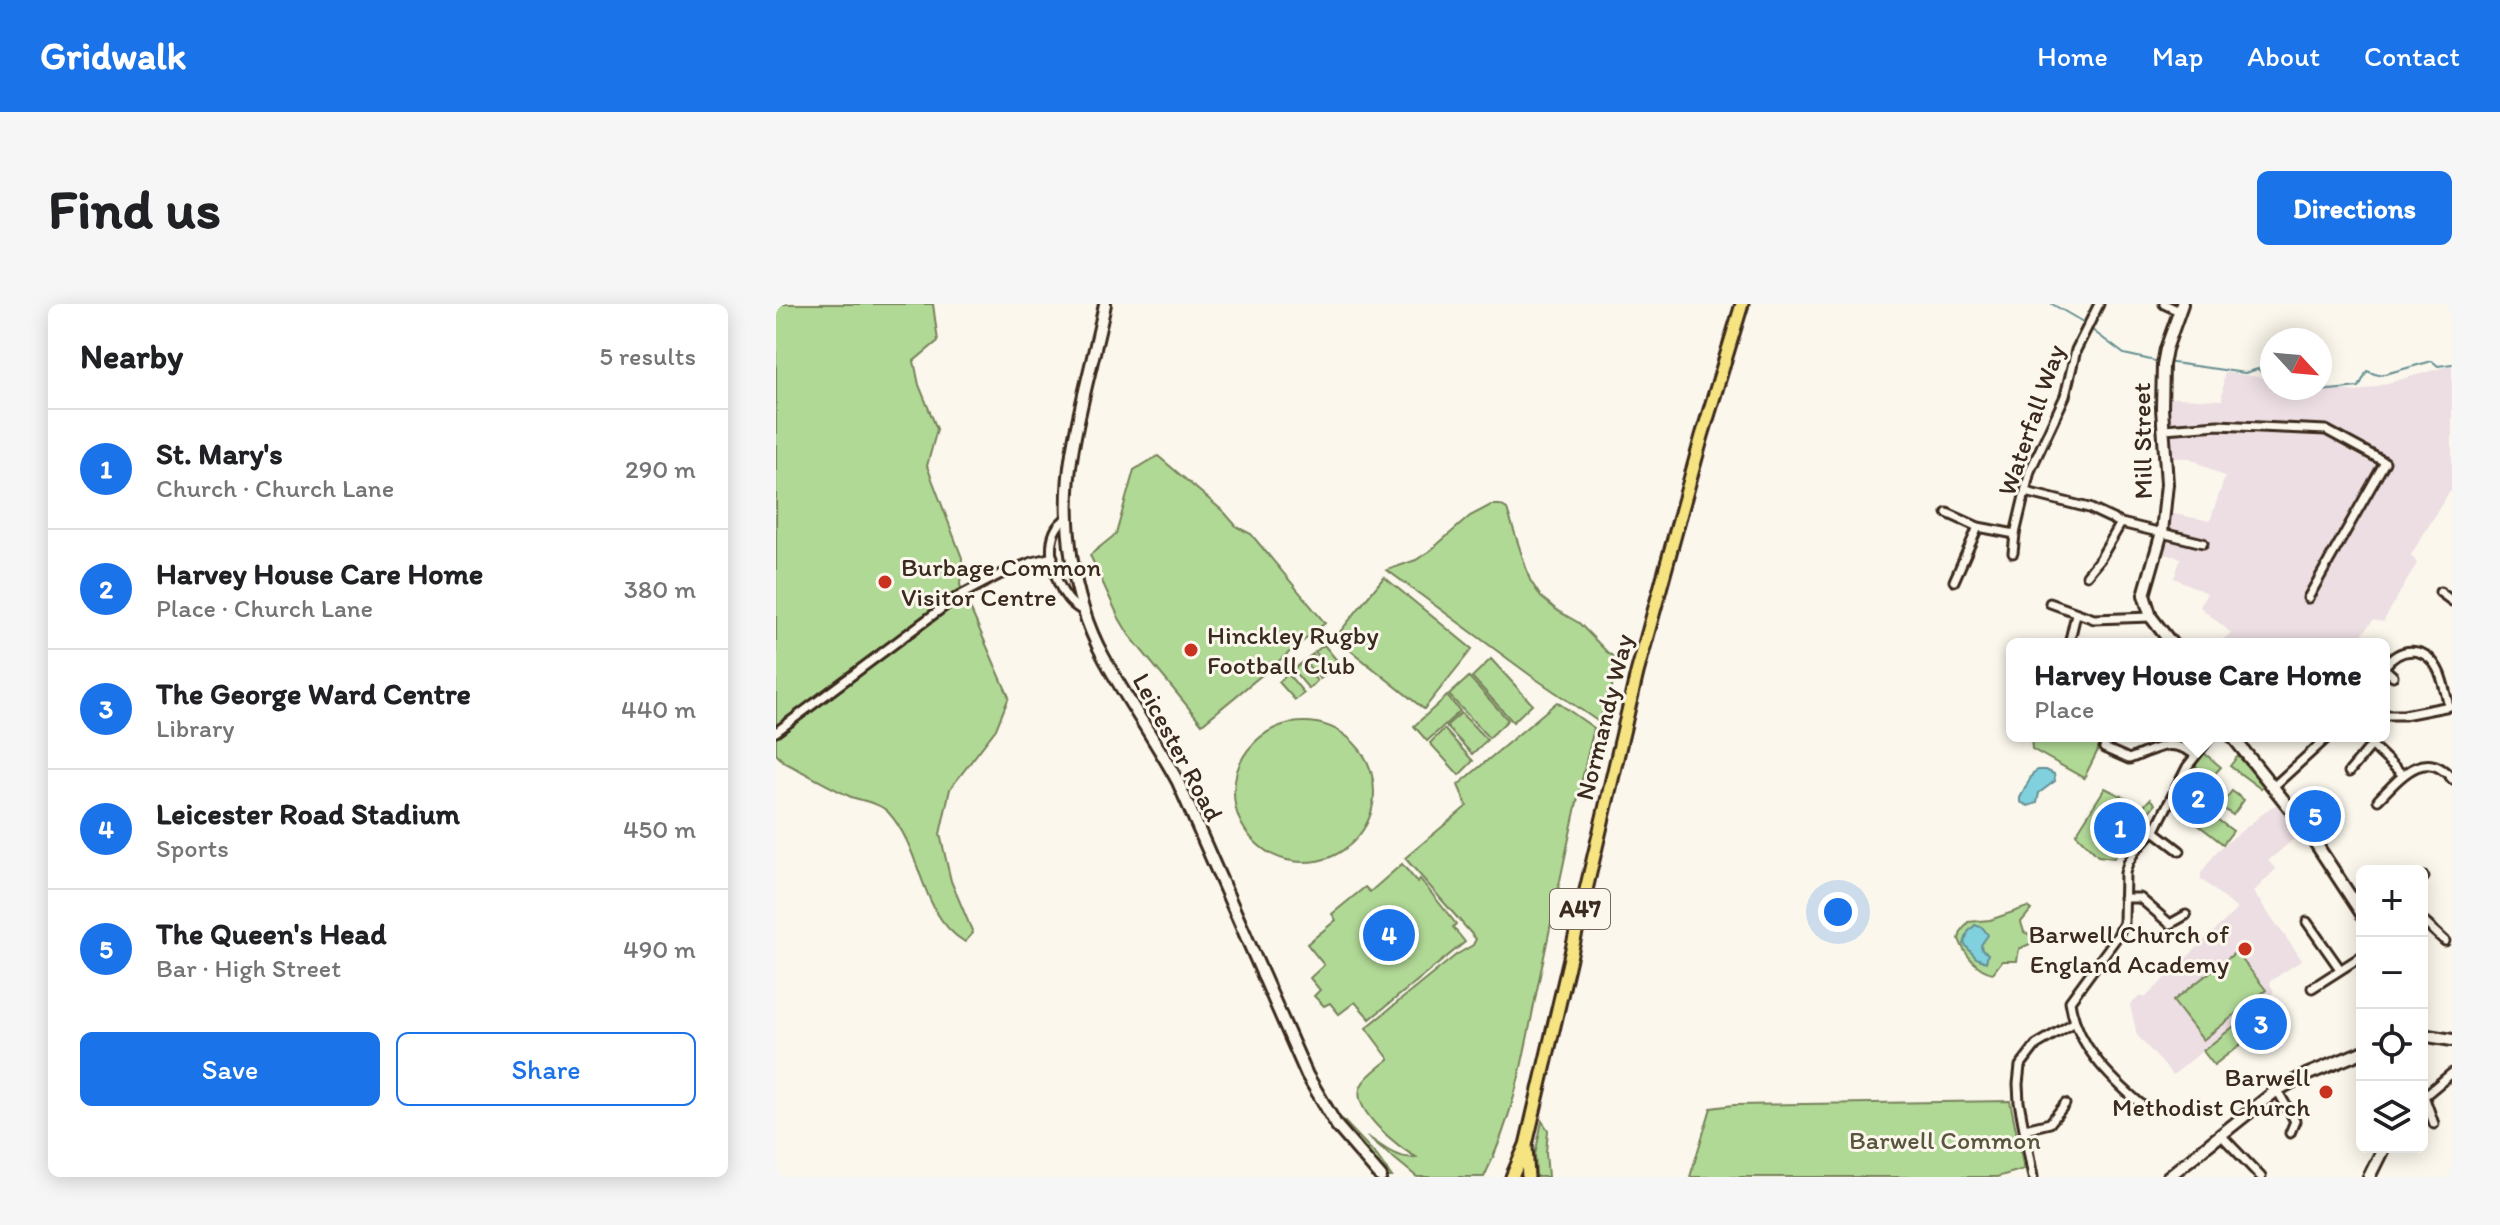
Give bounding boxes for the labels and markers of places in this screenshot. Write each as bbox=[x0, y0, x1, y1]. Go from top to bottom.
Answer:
place label: Burbage Common Visitor Centre bbox=[901, 551, 1102, 613]
marker: Burbage Common Visitor Centre bbox=[876, 573, 894, 591]
place label: Hinckley Rugby Football Club bbox=[1207, 619, 1379, 681]
marker: Hinckley Rugby Football Club bbox=[1182, 641, 1200, 659]
pin: 2 bbox=[2172, 768, 2224, 828]
pin: 5 bbox=[2289, 786, 2341, 846]
pin: 1 bbox=[2094, 798, 2146, 858]
pin: 4 bbox=[1363, 905, 1415, 965]
place label: Barwell Church of England Academy bbox=[2028, 918, 2229, 980]
marker: Barwell Church of England Academy bbox=[2236, 940, 2254, 958]
pin: 3 bbox=[2235, 994, 2287, 1054]
place label: Barwell Methodist Church bbox=[2112, 1061, 2310, 1123]
marker: Barwell Methodist Church bbox=[2317, 1083, 2335, 1101]

